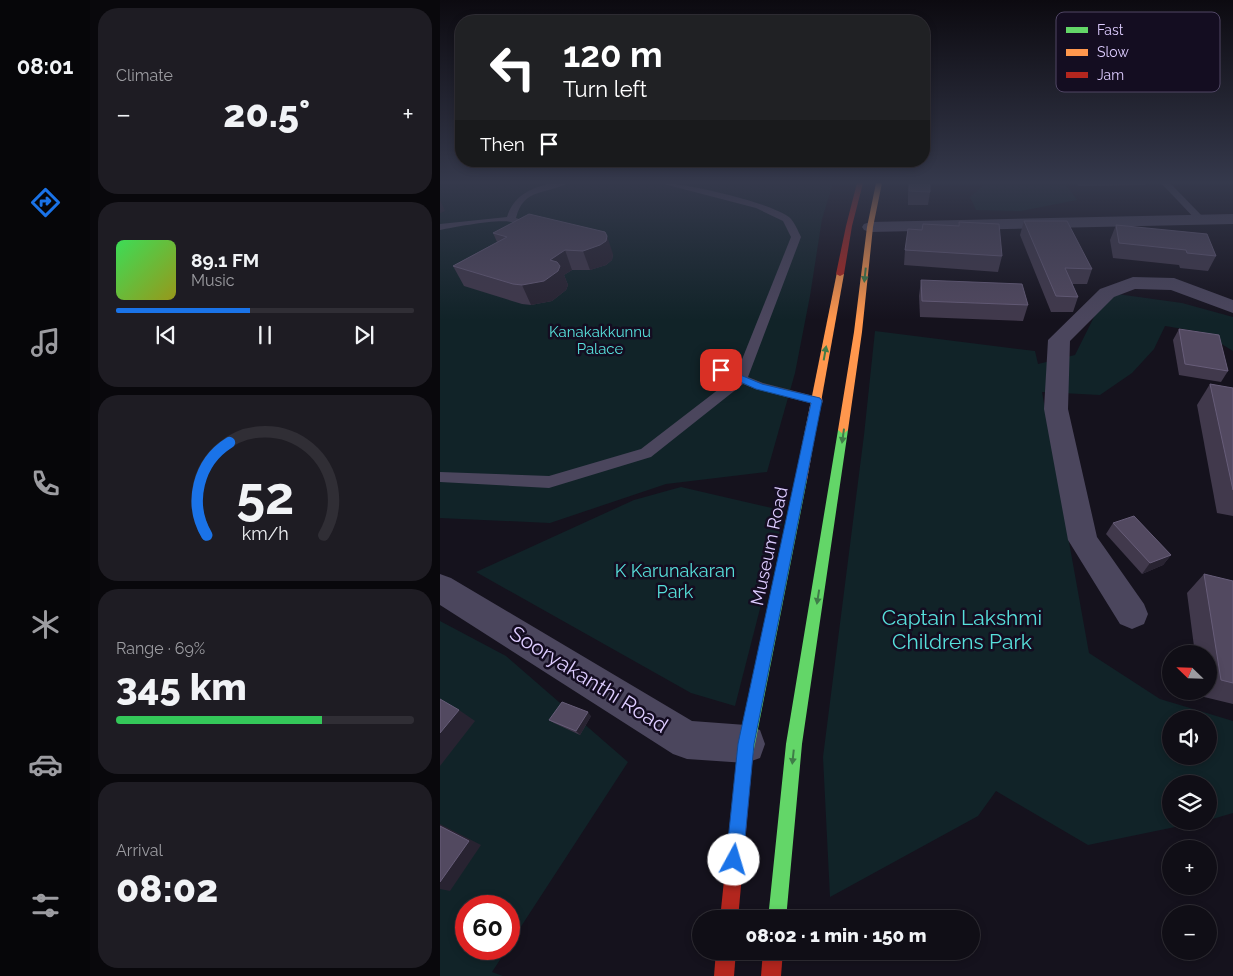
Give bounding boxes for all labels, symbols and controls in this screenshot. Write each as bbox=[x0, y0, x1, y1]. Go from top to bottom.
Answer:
legend bbox=[1056, 12, 1220, 92]
text: Fast bbox=[1097, 22, 1124, 38]
text: 120 m bbox=[563, 34, 663, 75]
icon: left bbox=[480, 35, 545, 100]
text: Slow bbox=[1097, 44, 1129, 60]
text: 08:01 bbox=[17, 53, 73, 79]
text: Climate bbox=[116, 66, 173, 85]
text: Jam bbox=[1097, 67, 1124, 83]
text: Turn left bbox=[563, 76, 647, 102]
text: 20.5° bbox=[223, 91, 310, 136]
text: − bbox=[116, 98, 131, 131]
text: + bbox=[402, 98, 414, 131]
icon: arrive bbox=[535, 130, 563, 158]
text: Then bbox=[480, 133, 525, 155]
icon: directions bbox=[28, 185, 63, 220]
text: 89.1 FM bbox=[191, 249, 259, 271]
one-way arrow bbox=[861, 267, 869, 283]
text: Music bbox=[191, 271, 235, 290]
icon: previous bbox=[152, 321, 180, 349]
icon: pause bbox=[251, 321, 279, 349]
icon: next bbox=[350, 321, 378, 349]
park label: Kanakakkunnu Palace bbox=[549, 323, 651, 358]
icon: music bbox=[28, 325, 63, 360]
one-way arrow bbox=[822, 344, 830, 360]
pin bbox=[700, 349, 742, 391]
icon: arrive bbox=[707, 356, 735, 384]
one-way arrow bbox=[838, 428, 846, 444]
text: 52 bbox=[236, 465, 294, 526]
icon: phone bbox=[28, 466, 63, 501]
street label: Museum Road bbox=[746, 485, 792, 607]
text: km/h bbox=[241, 523, 289, 544]
park label: K Karunakaran Park bbox=[615, 560, 735, 602]
one-way arrow bbox=[814, 589, 822, 605]
park label: Captain Lakshmi Childrens Park bbox=[882, 605, 1042, 654]
icon: climate bbox=[28, 607, 63, 642]
street label: Sooryakanthi Road bbox=[505, 620, 673, 738]
text: Range · 69% bbox=[116, 639, 205, 658]
north arrow bbox=[1162, 645, 1218, 700]
map controls bbox=[1162, 645, 1217, 960]
text: 345 km bbox=[116, 664, 247, 709]
button: sound bbox=[1162, 710, 1217, 765]
icon: car bbox=[28, 747, 63, 782]
one-way arrow bbox=[788, 749, 796, 765]
button: layers bbox=[1162, 775, 1217, 830]
position arrow bbox=[707, 833, 759, 885]
button: + bbox=[1162, 840, 1217, 895]
text: Arrival bbox=[116, 841, 163, 860]
text: 08:02 bbox=[116, 866, 218, 911]
icon: filters bbox=[28, 888, 63, 923]
speed limit sign: 60 bbox=[455, 895, 520, 960]
button: − bbox=[1162, 905, 1217, 960]
text: 08:02 · 1 min · 150 m bbox=[746, 924, 926, 946]

